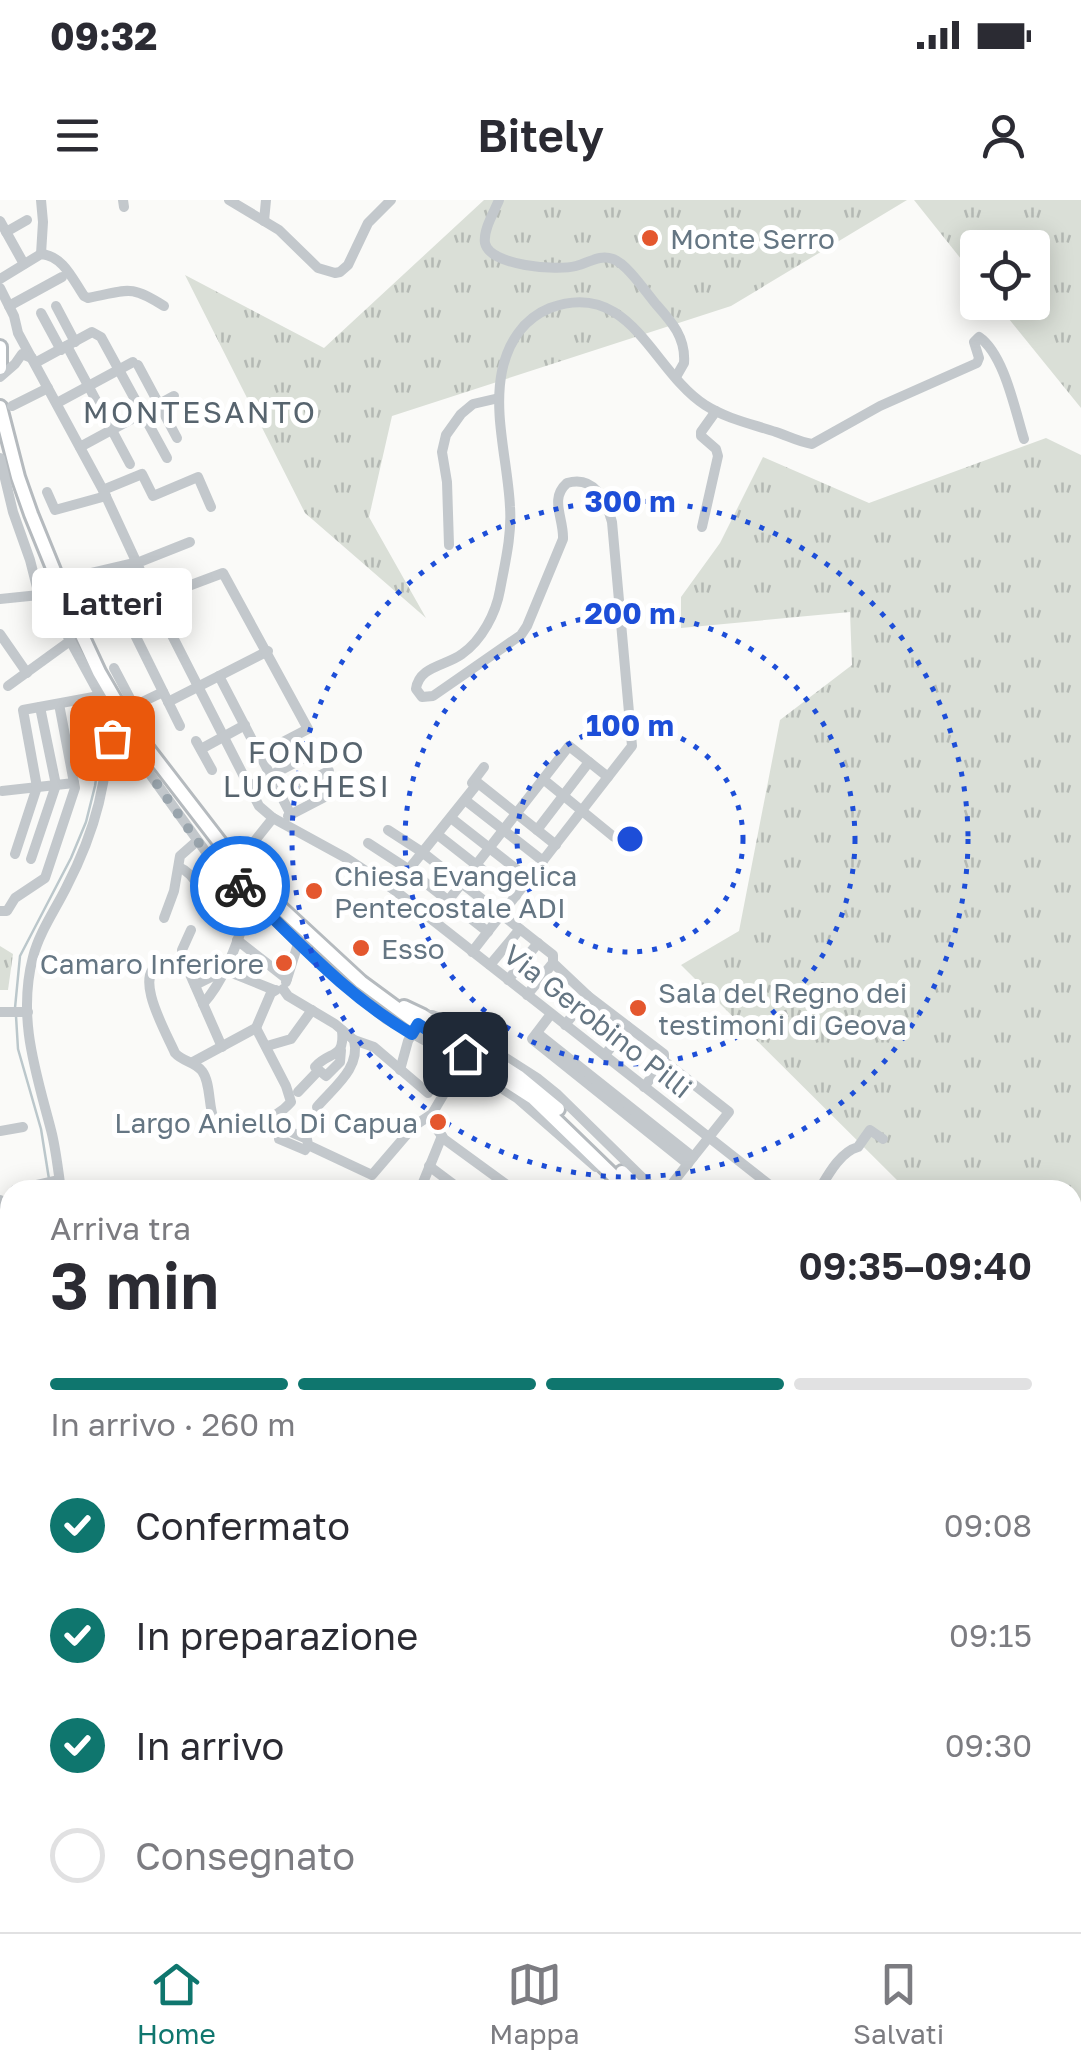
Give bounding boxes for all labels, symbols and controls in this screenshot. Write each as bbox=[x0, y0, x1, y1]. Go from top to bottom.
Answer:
text: 09:32 bbox=[50, 13, 157, 58]
icon: menu bbox=[50, 108, 105, 163]
text: Bitely bbox=[477, 108, 604, 162]
icon: person bbox=[976, 108, 1031, 163]
place label: Monte Serro bbox=[670, 222, 835, 255]
marker: Monte Serro bbox=[639, 227, 661, 249]
map controls bbox=[960, 230, 1050, 320]
button: locate bbox=[960, 230, 1050, 320]
district label: MONTESANTO bbox=[83, 394, 317, 430]
text: 300 m bbox=[584, 483, 676, 519]
callout: Latteri bbox=[32, 568, 192, 638]
text: Latteri bbox=[61, 584, 163, 622]
text: 200 m bbox=[584, 595, 676, 631]
pin bbox=[70, 696, 155, 781]
text: 100 m bbox=[586, 707, 674, 743]
icon: bag bbox=[85, 711, 140, 766]
district label: FONDO LUCCHESI bbox=[223, 734, 391, 804]
centre of rings bbox=[612, 821, 648, 857]
courier bbox=[190, 836, 290, 936]
icon: bike bbox=[213, 859, 268, 914]
place label: Chiesa Evangelica Pentecostale ADI bbox=[334, 859, 577, 924]
marker: Chiesa Evangelica Pentecostale ADI bbox=[303, 880, 325, 902]
place label: Esso bbox=[381, 932, 445, 965]
marker: Esso bbox=[350, 937, 372, 959]
street label: Via Gerobino Pilli bbox=[497, 937, 699, 1105]
place label: Camaro Inferiore bbox=[40, 947, 264, 980]
marker: Camaro Inferiore bbox=[273, 952, 295, 974]
place label: Sala del Regno dei testimoni di Geova bbox=[658, 976, 907, 1041]
marker: Sala del Regno dei testimoni di Geova bbox=[627, 997, 649, 1019]
pin bbox=[423, 1012, 508, 1097]
icon: home bbox=[438, 1027, 493, 1082]
place label: Largo Aniello Di Capua bbox=[114, 1106, 418, 1139]
marker: Largo Aniello Di Capua bbox=[427, 1111, 449, 1133]
text: Arriva tra bbox=[50, 1209, 191, 1247]
text: 09:35–09:40 bbox=[798, 1243, 1032, 1288]
text: 3 min bbox=[50, 1245, 219, 1323]
text: In arrivo · 260 m bbox=[50, 1405, 296, 1443]
icon: check bbox=[50, 1498, 105, 1553]
text: Confermato bbox=[135, 1503, 350, 1548]
text: 09:08 bbox=[944, 1506, 1032, 1544]
icon: check bbox=[50, 1608, 105, 1663]
text: In preparazione bbox=[135, 1613, 418, 1658]
text: 09:15 bbox=[949, 1616, 1032, 1654]
icon: check bbox=[50, 1718, 105, 1773]
text: In arrivo bbox=[135, 1723, 284, 1768]
text: 09:30 bbox=[945, 1726, 1032, 1764]
text: Consegnato bbox=[135, 1833, 355, 1878]
tab: Home bbox=[137, 1957, 216, 2050]
tab: Mappa bbox=[489, 1957, 580, 2050]
tab: Salvati bbox=[853, 1957, 944, 2050]

